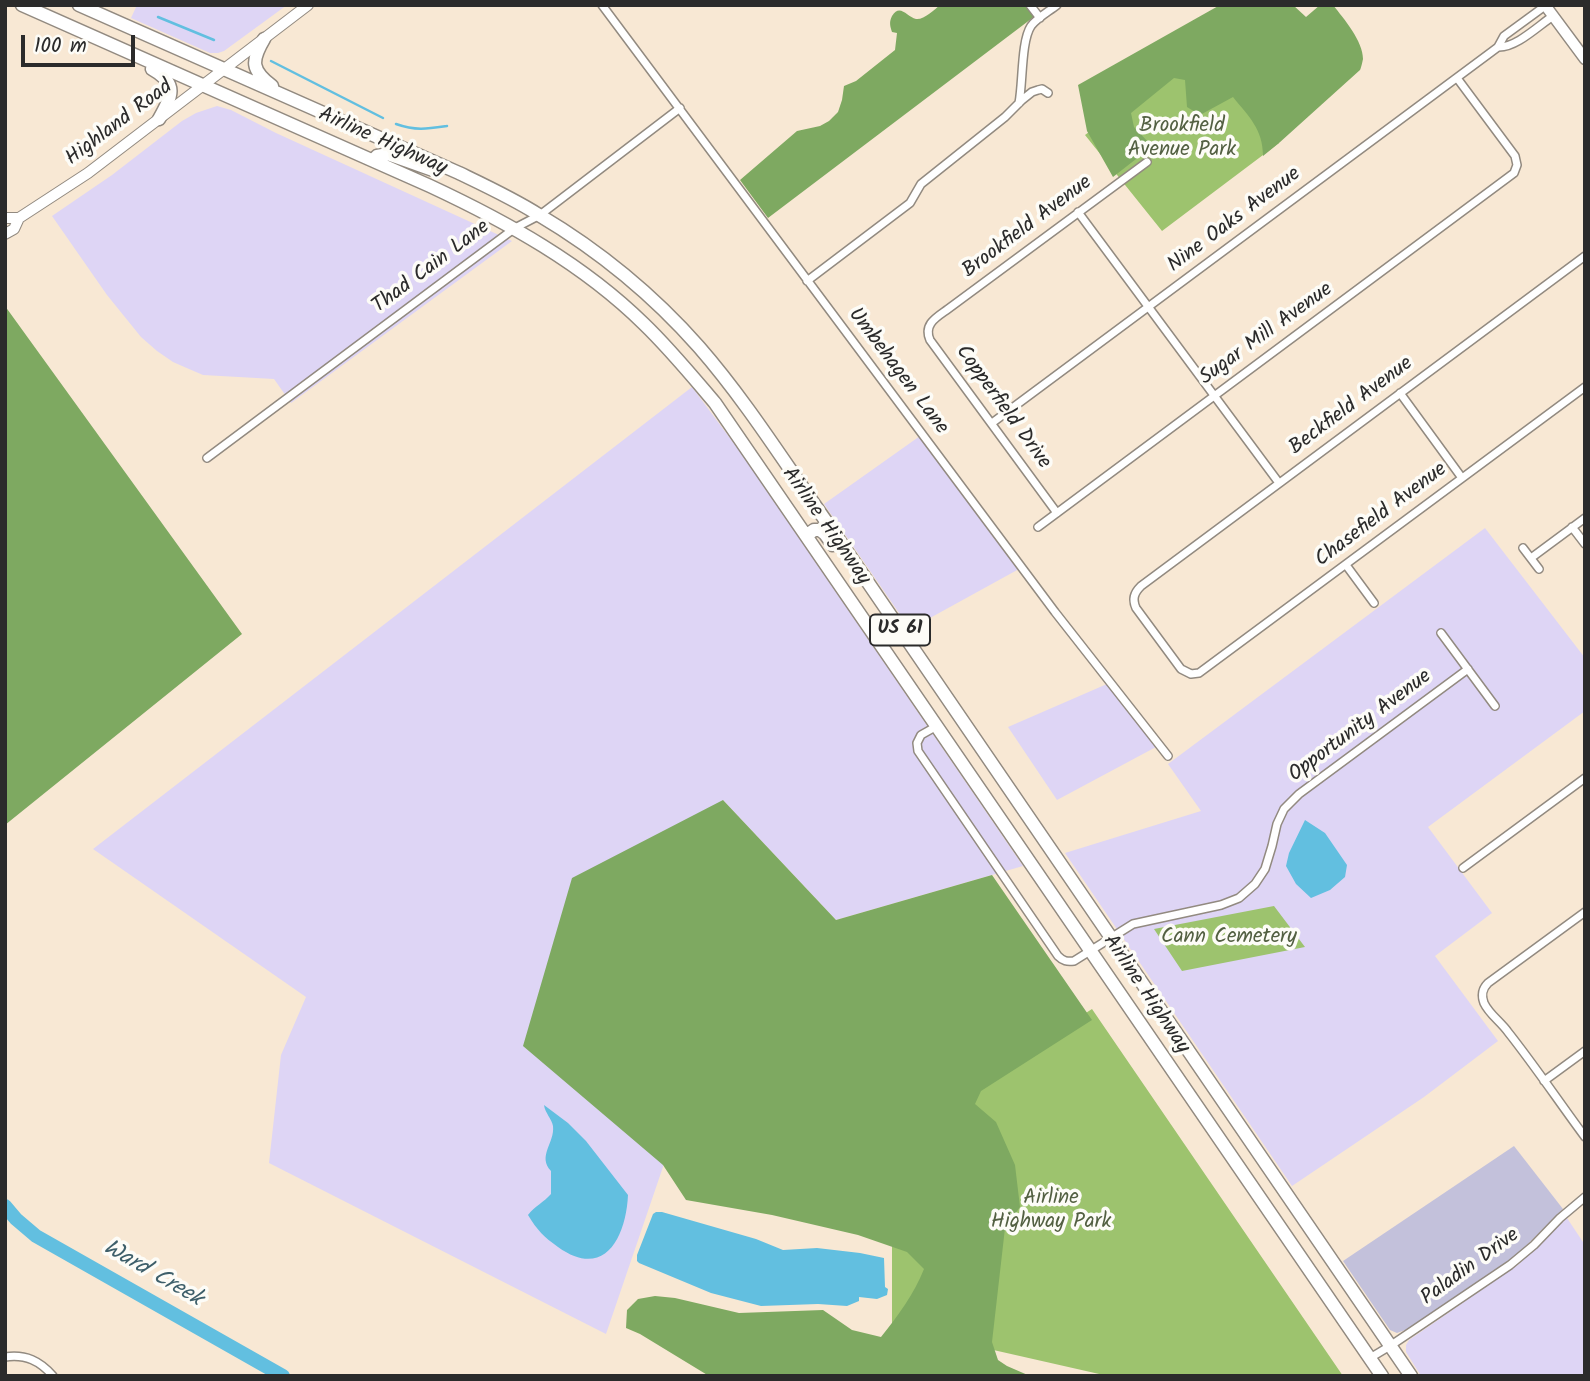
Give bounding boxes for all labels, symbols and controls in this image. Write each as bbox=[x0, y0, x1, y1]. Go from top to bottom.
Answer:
scale bar bbox=[24, 21, 138, 65]
text: 100 m bbox=[34, 30, 87, 63]
street label: Highland Road bbox=[62, 76, 178, 172]
street label: Airline Highway bbox=[314, 103, 450, 183]
park label: Brookfield Avenue Park bbox=[1128, 114, 1236, 164]
street label: Nine Oaks Avenue bbox=[1164, 163, 1306, 279]
street label: Brookfield Avenue bbox=[958, 171, 1098, 285]
street label: Thad Cain Lane bbox=[368, 216, 496, 320]
street label: Sugar Mill Avenue bbox=[1195, 278, 1339, 392]
street label: Umbehagen Lane bbox=[841, 304, 953, 440]
street label: Copperfield Drive bbox=[949, 341, 1055, 475]
street label: Beckfield Avenue bbox=[1285, 352, 1419, 462]
street label: Chasefield Avenue bbox=[1311, 458, 1453, 574]
street label: Airline Highway bbox=[775, 463, 875, 591]
road number: US 61 bbox=[870, 614, 930, 646]
street label: Opportunity Avenue bbox=[1285, 665, 1437, 789]
park label: Cann Cemetery bbox=[1161, 925, 1297, 951]
street label: Airline Highway bbox=[1096, 931, 1194, 1059]
park label: Airline Highway Park bbox=[991, 1186, 1111, 1236]
street label: Paladin Drive bbox=[1417, 1224, 1525, 1312]
water label: Ward Creek bbox=[97, 1236, 207, 1314]

